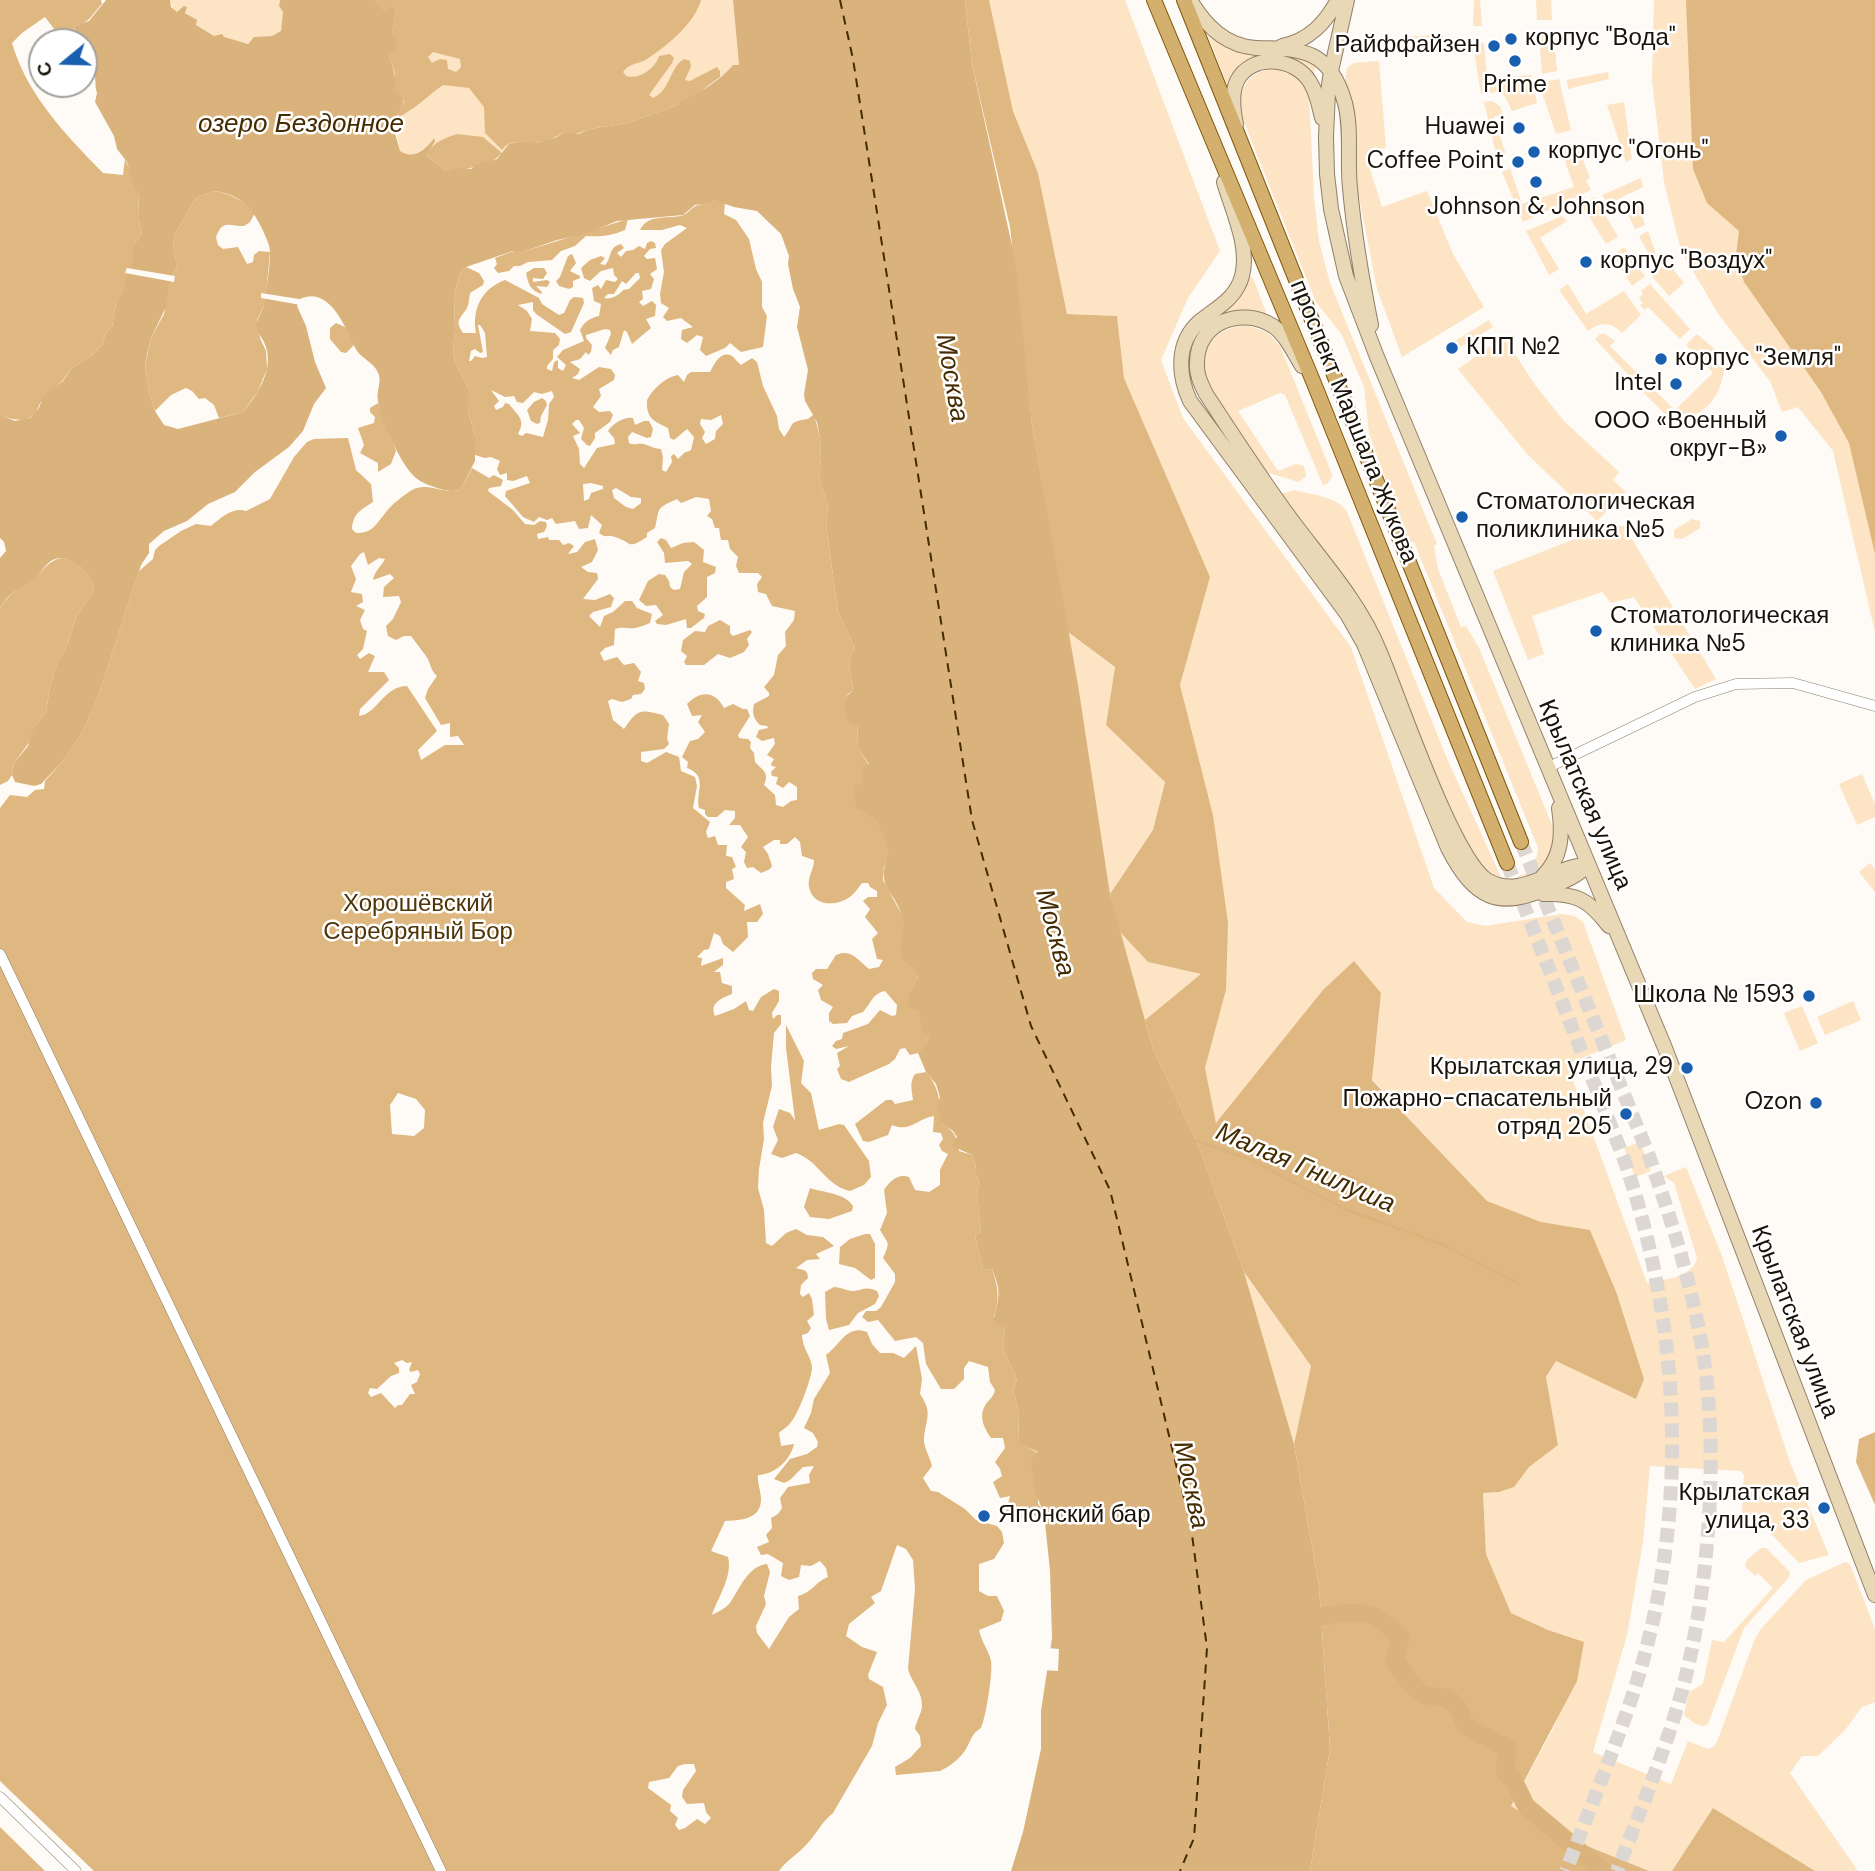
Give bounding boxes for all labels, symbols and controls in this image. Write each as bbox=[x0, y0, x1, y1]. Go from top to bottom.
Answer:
place label: корпус "Вода" bbox=[1525, 25, 1676, 53]
north arrow bbox=[28, 28, 98, 98]
marker: корпус "Вода" bbox=[1503, 31, 1519, 47]
place label: Райффайзен bbox=[1334, 32, 1480, 60]
marker: Райффайзен bbox=[1486, 38, 1502, 54]
marker: Prime bbox=[1507, 53, 1523, 69]
text: С bbox=[31, 59, 59, 80]
place label: Prime bbox=[1483, 72, 1547, 100]
water label: озеро Бездонное bbox=[198, 109, 404, 141]
place label: Huawei bbox=[1425, 114, 1505, 142]
marker: Huawei bbox=[1511, 120, 1527, 136]
place label: корпус "Огонь" bbox=[1548, 138, 1709, 166]
marker: корпус "Огонь" bbox=[1526, 144, 1542, 160]
place label: Coffee Point bbox=[1367, 148, 1504, 176]
marker: Coffee Point bbox=[1510, 154, 1526, 170]
marker: Johnson & Johnson bbox=[1528, 174, 1544, 190]
place label: Johnson & Johnson bbox=[1427, 194, 1645, 222]
place label: корпус "Воздух" bbox=[1600, 248, 1772, 276]
marker: корпус "Воздух" bbox=[1578, 254, 1594, 270]
street label: проспект Маршала Жукова bbox=[1283, 276, 1423, 568]
water label: Москва bbox=[928, 332, 974, 424]
place label: КПП №2 bbox=[1466, 334, 1560, 362]
marker: КПП №2 bbox=[1444, 340, 1460, 356]
place label: корпус "Земля" bbox=[1675, 345, 1841, 373]
marker: корпус "Земля" bbox=[1653, 351, 1669, 367]
place label: Intel bbox=[1615, 370, 1662, 398]
marker: Intel bbox=[1668, 376, 1684, 392]
place label: ООО «Военный округ-В» bbox=[1594, 408, 1767, 464]
marker: ООО «Военный округ-В» bbox=[1773, 428, 1789, 444]
place label: Стоматологическая поликлиника №5 bbox=[1476, 489, 1695, 545]
marker: Стоматологическая поликлиника №5 bbox=[1454, 509, 1470, 525]
place label: Стоматологическая клиника №5 bbox=[1610, 603, 1829, 659]
marker: Стоматологическая клиника №5 bbox=[1588, 623, 1604, 639]
street label: Крылатская улица bbox=[1531, 696, 1637, 894]
water label: Москва bbox=[1027, 886, 1081, 980]
park label: Хорошёвский Серебряный Бор bbox=[323, 891, 513, 947]
place label: Школа № 1593 bbox=[1633, 982, 1795, 1010]
marker: Школа № 1593 bbox=[1801, 988, 1817, 1004]
place label: Крылатская улица, 29 bbox=[1430, 1054, 1673, 1082]
marker: Крылатская улица, 29 bbox=[1679, 1060, 1695, 1076]
place label: Пожарно-спасательный отряд 205 bbox=[1342, 1086, 1612, 1142]
place label: Ozon bbox=[1744, 1089, 1802, 1117]
marker: Ozon bbox=[1808, 1095, 1824, 1111]
marker: Пожарно-спасательный отряд 205 bbox=[1618, 1106, 1634, 1122]
water label: Малая Гнилуша bbox=[1211, 1117, 1399, 1221]
street label: Крылатская улица bbox=[1744, 1222, 1844, 1422]
water label: Москва bbox=[1166, 1438, 1214, 1532]
place label: Крылатская улица, 33 bbox=[1679, 1480, 1810, 1536]
marker: Крылатская улица, 33 bbox=[1816, 1500, 1832, 1516]
place label: Японский бар bbox=[998, 1502, 1151, 1530]
marker: Японский бар bbox=[976, 1508, 992, 1524]

